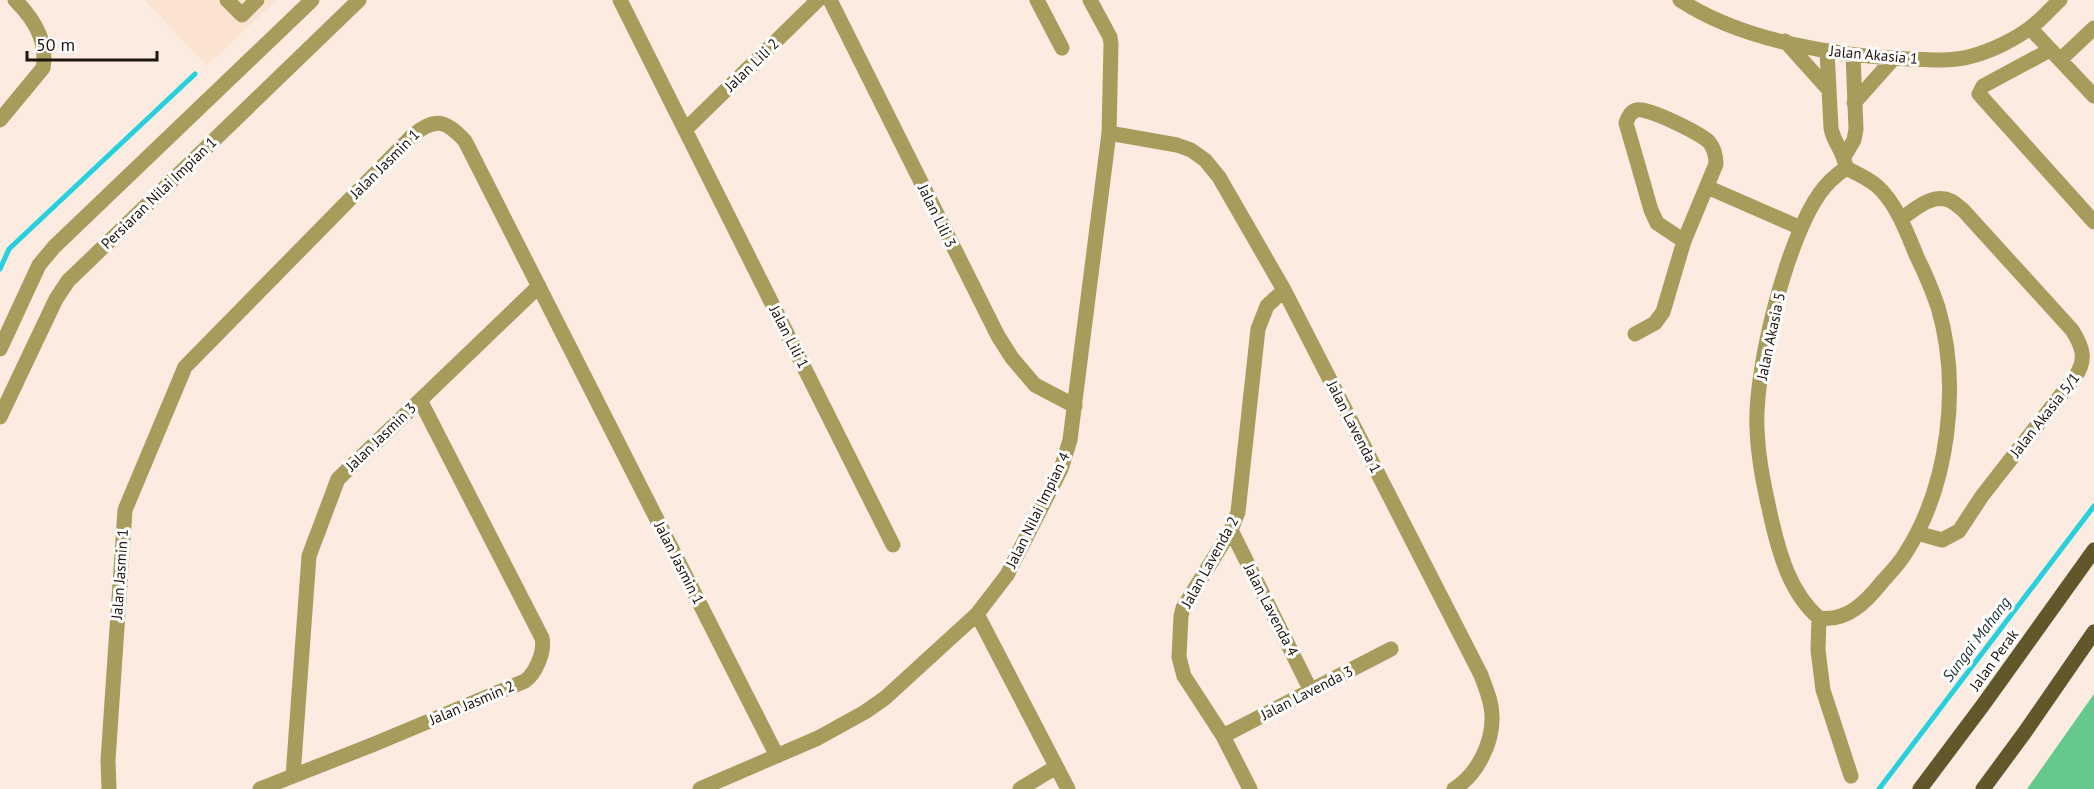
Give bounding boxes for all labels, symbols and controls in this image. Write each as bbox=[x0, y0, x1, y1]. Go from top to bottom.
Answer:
scale bar bbox=[27, 24, 158, 62]
text: 50 m bbox=[36, 33, 75, 56]
street label: Jalan Lili 2 bbox=[720, 34, 783, 96]
street label: Jalan Akasia 1 bbox=[1828, 41, 1919, 68]
street label: Jalan Jasmin 1 bbox=[345, 125, 423, 203]
street label: Persiaran Nilai Impian 1 bbox=[97, 132, 220, 253]
street label: Jalan Lili 3 bbox=[914, 180, 961, 251]
street label: Jalan Akasia 5 bbox=[1752, 291, 1789, 382]
street label: Jalan Lili 1 bbox=[765, 301, 813, 371]
street label: Jalan Akasia 5/1 bbox=[2005, 369, 2084, 462]
street label: Jalan Lavenda 1 bbox=[1323, 376, 1386, 476]
street label: Jalan Jasmin 3 bbox=[341, 398, 420, 476]
street label: Jalan Nilai Impian 4 bbox=[1001, 449, 1074, 572]
street label: Jalan Lavenda 2 bbox=[1176, 513, 1242, 612]
street label: Jalan Jasmin 1 bbox=[650, 517, 708, 607]
street label: Jalan Jasmin 1 bbox=[107, 528, 132, 621]
street label: Jalan Lavenda 4 bbox=[1240, 559, 1303, 659]
water label: Sungai Mahang bbox=[1937, 592, 2015, 686]
street label: Jalan Perak bbox=[1964, 625, 2023, 695]
street label: Jalan Lavenda 3 bbox=[1256, 661, 1356, 724]
street label: Jalan Jasmin 2 bbox=[425, 676, 517, 729]

